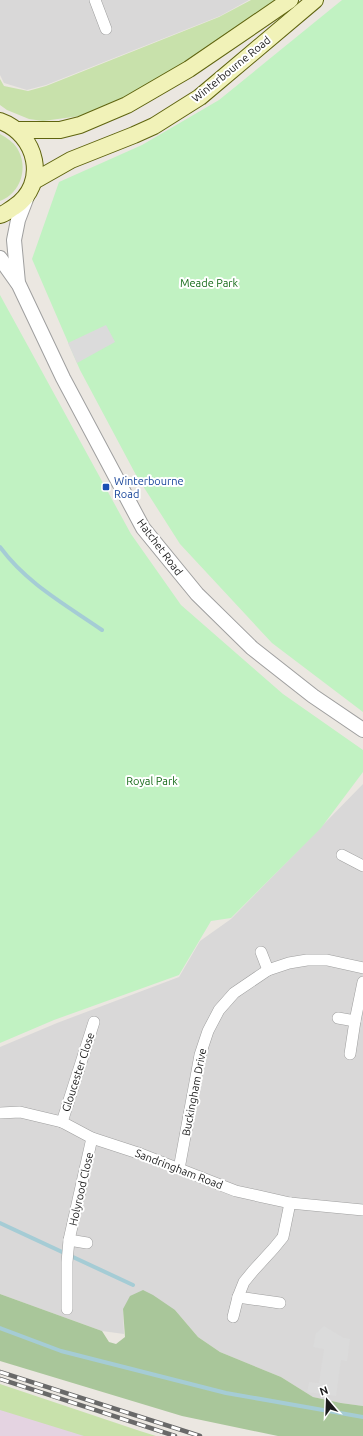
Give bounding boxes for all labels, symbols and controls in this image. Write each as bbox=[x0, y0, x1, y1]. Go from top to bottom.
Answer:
street label: Winterbourne Road bbox=[189, 34, 273, 104]
park label: Meade Park bbox=[180, 277, 239, 289]
place label: Winterbourne Road bbox=[114, 475, 184, 500]
marker: Winterbourne Road bbox=[101, 482, 111, 492]
street label: Hatchet Road bbox=[135, 517, 185, 577]
park label: Royal Park bbox=[126, 775, 178, 787]
street label: Gloucester Close bbox=[60, 1031, 96, 1113]
street label: Buckingham Drive bbox=[180, 1047, 208, 1137]
street label: Sandringham Road bbox=[133, 1147, 225, 1191]
street label: Holyrood Close bbox=[67, 1151, 95, 1227]
north arrow bbox=[307, 1380, 347, 1420]
text: N bbox=[318, 1384, 330, 1398]

